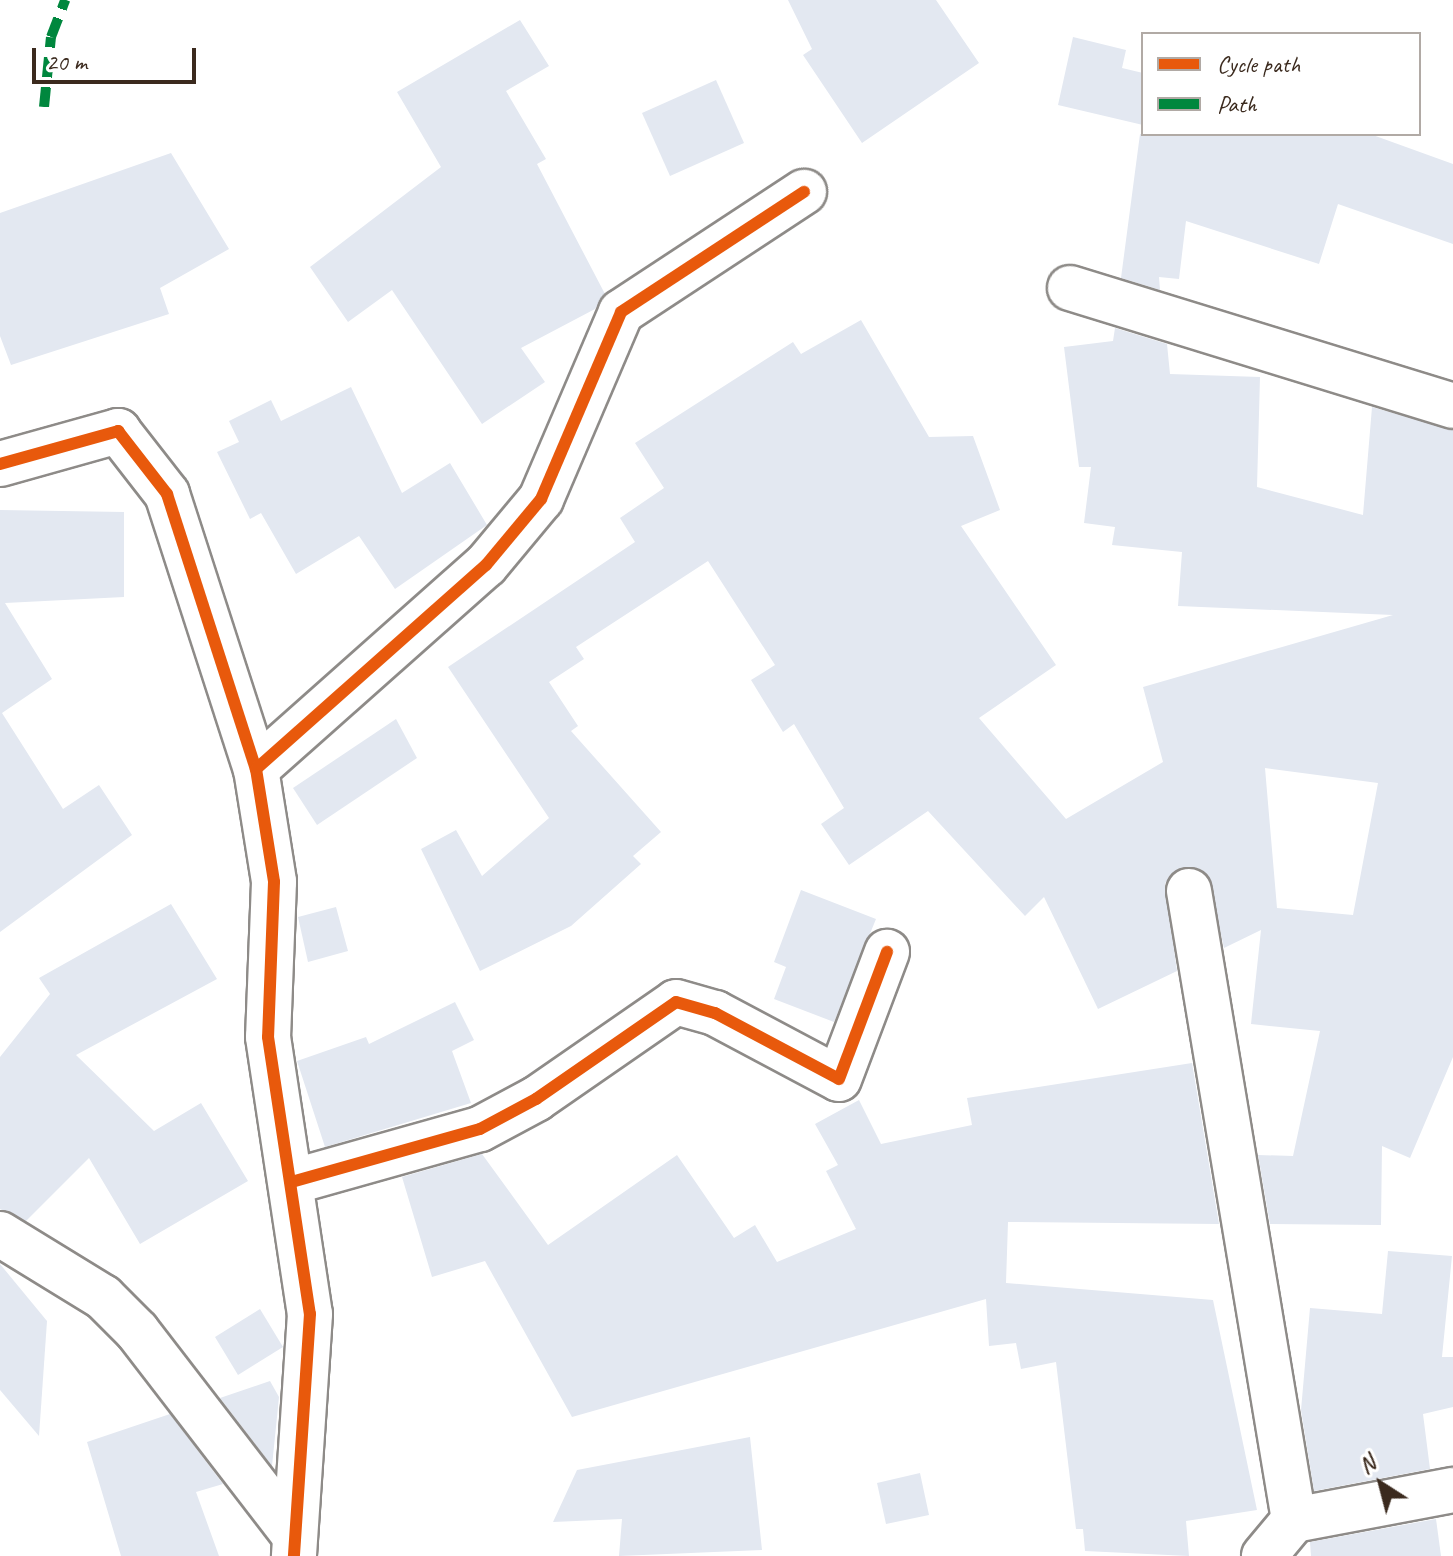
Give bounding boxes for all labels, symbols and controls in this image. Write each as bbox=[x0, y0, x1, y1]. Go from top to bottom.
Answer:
scale bar bbox=[36, 32, 200, 82]
legend bbox=[1141, 32, 1421, 136]
text: 20 m bbox=[46, 47, 87, 77]
text: Cycle path bbox=[1217, 49, 1300, 79]
text: Path bbox=[1217, 89, 1257, 119]
north arrow bbox=[1341, 1444, 1421, 1524]
text: N bbox=[1353, 1449, 1381, 1480]

